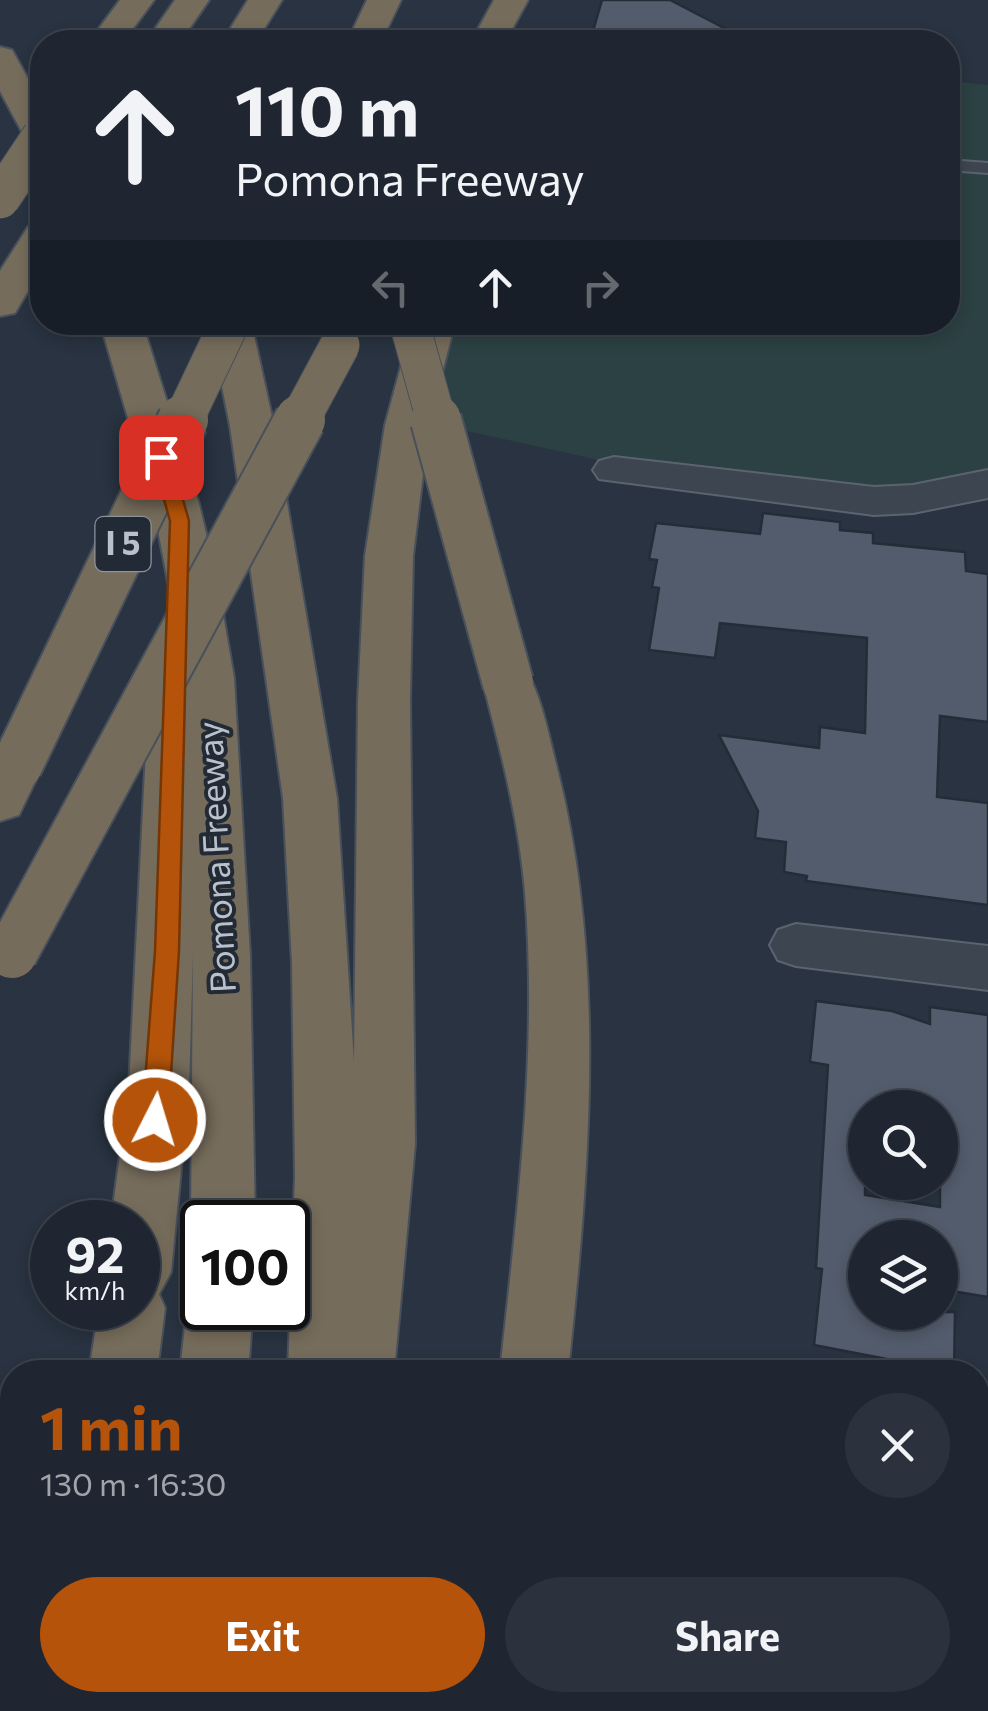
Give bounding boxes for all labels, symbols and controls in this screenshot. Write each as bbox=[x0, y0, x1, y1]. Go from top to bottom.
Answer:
text: 110 m bbox=[235, 65, 419, 150]
icon: ahead bbox=[70, 70, 200, 200]
text: Pomona Freeway bbox=[235, 150, 585, 205]
icon: left bbox=[363, 260, 418, 315]
icon: ahead bbox=[468, 260, 523, 315]
icon: right bbox=[573, 260, 628, 315]
pin bbox=[119, 415, 204, 500]
icon: arrive bbox=[134, 430, 189, 485]
road number: I 5 bbox=[96, 517, 150, 571]
street label: Pomona Freeway bbox=[186, 720, 243, 994]
position arrow bbox=[103, 1068, 207, 1172]
map controls bbox=[848, 1090, 958, 1330]
button: search bbox=[848, 1090, 958, 1200]
speed limit sign: 100 bbox=[180, 1200, 310, 1330]
button: layers bbox=[848, 1220, 958, 1330]
text: 92 bbox=[65, 1222, 124, 1283]
text: km/h bbox=[65, 1275, 125, 1305]
text: 1 min bbox=[40, 1389, 182, 1462]
button: close bbox=[845, 1393, 950, 1498]
text: 130 m · 16:30 bbox=[40, 1463, 226, 1503]
button: Exit bbox=[40, 1577, 485, 1692]
button: Share bbox=[505, 1577, 950, 1692]

